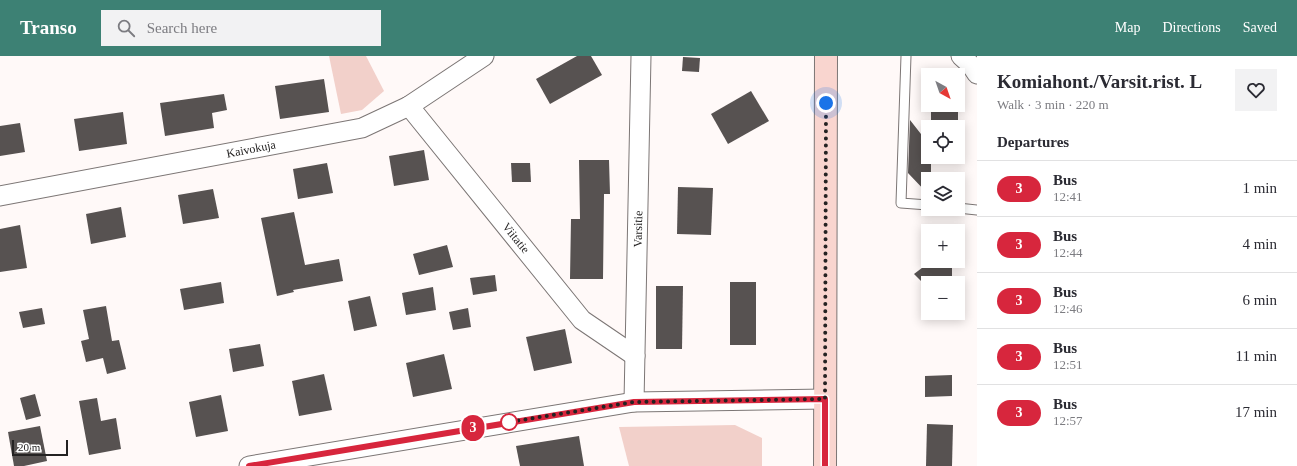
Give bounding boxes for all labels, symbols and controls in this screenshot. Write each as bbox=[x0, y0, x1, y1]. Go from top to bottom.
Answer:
search box bbox=[101, 10, 381, 46]
text: Transo bbox=[20, 17, 77, 38]
icon: search bbox=[115, 17, 137, 39]
text: Search here bbox=[147, 20, 217, 36]
text: Map bbox=[1115, 20, 1140, 35]
text: Directions bbox=[1162, 20, 1221, 35]
text: Saved bbox=[1243, 20, 1277, 35]
north arrow bbox=[921, 68, 965, 112]
map controls bbox=[921, 68, 965, 320]
button: heart bbox=[1235, 69, 1277, 111]
text: Komiahont./Varsit.rist. L bbox=[997, 71, 1202, 92]
your location bbox=[816, 93, 836, 113]
text: Walk · 3 min · 220 m bbox=[997, 97, 1109, 112]
button: locate bbox=[921, 120, 965, 164]
text: Departures bbox=[997, 134, 1069, 150]
street label: Kaivokuja bbox=[225, 137, 278, 161]
button: layers bbox=[921, 172, 965, 216]
text: Bus bbox=[1053, 172, 1077, 188]
text: 1 min bbox=[1242, 180, 1277, 196]
text: 3 bbox=[1016, 181, 1023, 196]
text: 12:41 bbox=[1053, 189, 1083, 204]
street label: Varsitie bbox=[631, 211, 645, 247]
street label: Viitatie bbox=[499, 220, 533, 256]
button: + bbox=[921, 224, 965, 268]
text: Bus bbox=[1053, 228, 1077, 244]
text: 4 min bbox=[1242, 236, 1277, 252]
text: 3 bbox=[1016, 237, 1023, 252]
text: 12:44 bbox=[1053, 245, 1083, 260]
button: − bbox=[921, 276, 965, 320]
text: Bus bbox=[1053, 284, 1077, 300]
text: 6 min bbox=[1242, 292, 1277, 308]
text: 3 bbox=[1016, 293, 1023, 308]
text: 12:46 bbox=[1053, 301, 1083, 316]
text: Bus bbox=[1053, 340, 1077, 356]
text: 11 min bbox=[1235, 348, 1277, 364]
text: 3 bbox=[1016, 349, 1023, 364]
text: 12:51 bbox=[1053, 357, 1083, 372]
text: Bus bbox=[1053, 396, 1077, 412]
text: 17 min bbox=[1235, 404, 1277, 420]
text: 3 bbox=[1016, 405, 1023, 420]
unlabelled marker bbox=[500, 413, 518, 431]
text: 12:57 bbox=[1053, 413, 1083, 428]
line badge: 3 bbox=[460, 415, 486, 441]
text: 3 bbox=[470, 420, 477, 435]
scale bar bbox=[12, 438, 68, 457]
text: 20 m bbox=[18, 441, 40, 453]

